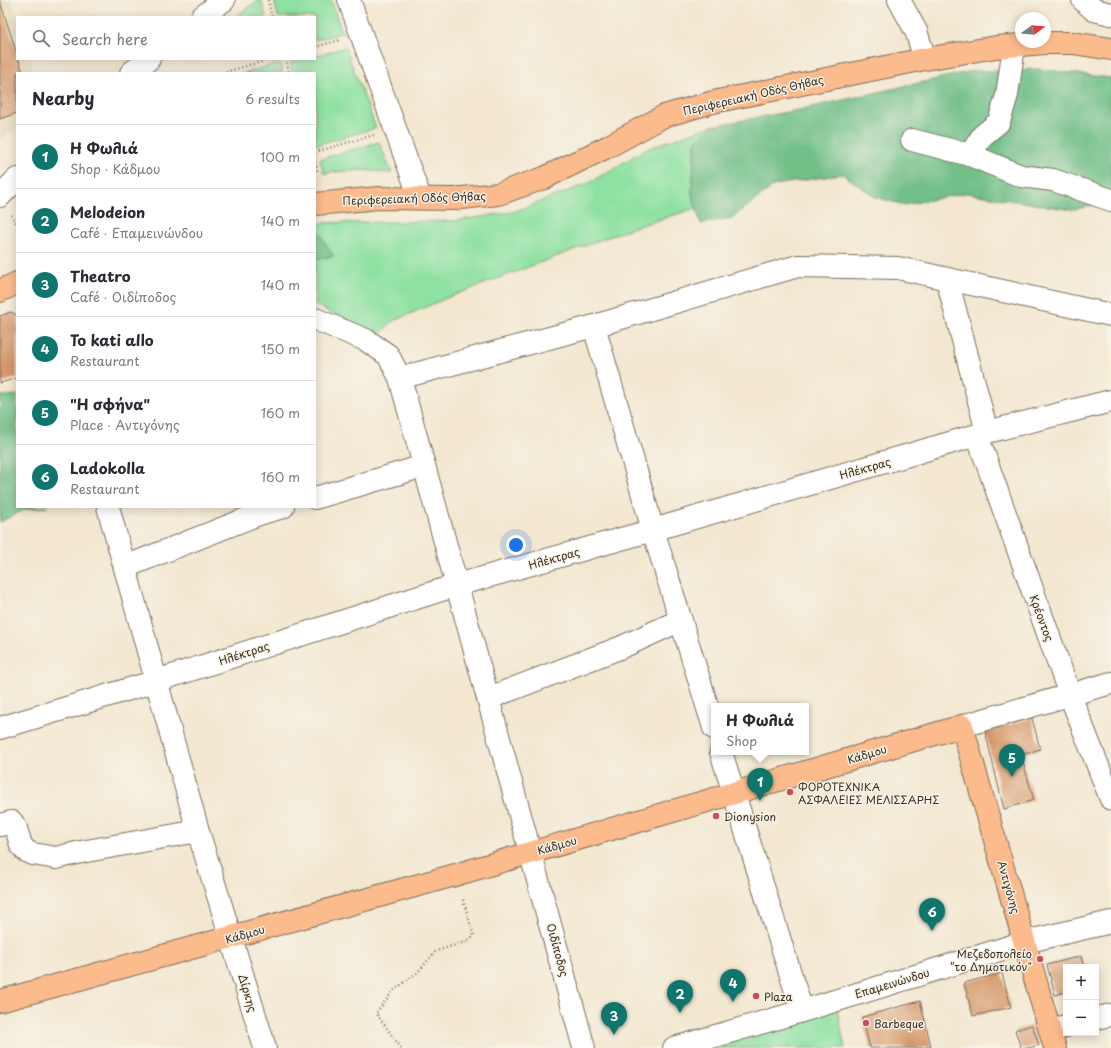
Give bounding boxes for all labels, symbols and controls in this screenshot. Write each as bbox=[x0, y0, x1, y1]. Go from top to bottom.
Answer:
north arrow bbox=[1015, 12, 1051, 48]
search box bbox=[16, 16, 316, 60]
icon: search bbox=[30, 27, 52, 49]
text: Search here bbox=[62, 27, 148, 50]
street label: Περιφερειακή Οδός Θήβας bbox=[681, 70, 825, 119]
text: Nearby bbox=[32, 85, 94, 111]
text: 6 results bbox=[245, 89, 300, 108]
text: Η Φωλιά bbox=[70, 136, 138, 159]
text: 1 bbox=[42, 147, 48, 166]
text: 100 m bbox=[260, 147, 300, 166]
text: Shop · Κάδμου bbox=[70, 159, 160, 178]
street label: Περιφερειακή Οδός Θήβας bbox=[342, 187, 487, 209]
text: Melodeion bbox=[70, 200, 145, 223]
text: 2 bbox=[40, 211, 50, 230]
text: 140 m bbox=[261, 211, 300, 230]
text: Café · Επαμεινώνδου bbox=[70, 223, 203, 242]
text: Theatro bbox=[70, 264, 131, 287]
text: 3 bbox=[41, 275, 49, 294]
text: 140 m bbox=[261, 275, 300, 294]
text: Café · Οιδίποδος bbox=[70, 287, 176, 306]
text: To kati allo bbox=[70, 328, 153, 351]
text: 4 bbox=[41, 339, 49, 358]
text: 150 m bbox=[261, 339, 300, 358]
text: Restaurant bbox=[70, 351, 140, 370]
text: "Η σφήνα" bbox=[70, 392, 150, 415]
text: 5 bbox=[41, 403, 49, 422]
text: 160 m bbox=[261, 403, 300, 422]
text: Place · Αντιγόνης bbox=[70, 415, 180, 434]
street label: Ηλέκτρας bbox=[837, 453, 893, 483]
text: Ladokolla bbox=[70, 456, 145, 479]
text: 6 bbox=[40, 467, 50, 486]
text: 160 m bbox=[261, 467, 300, 486]
text: Restaurant bbox=[70, 479, 140, 498]
your location bbox=[506, 535, 526, 555]
street label: Ηλέκτρας bbox=[526, 543, 582, 573]
street label: Κρέοντος bbox=[1026, 592, 1058, 644]
street label: Ηλέκτρας bbox=[216, 637, 272, 669]
popup bbox=[711, 703, 809, 755]
text: Η Φωλιά bbox=[726, 708, 794, 731]
text: Shop bbox=[726, 731, 757, 750]
street label: Κάδμου bbox=[845, 740, 889, 768]
pin: 5 bbox=[999, 744, 1025, 777]
pin: 1 bbox=[747, 768, 773, 801]
place label: ΦΟΡΟΤΕΧΝΙΚΑ ΑΣΦΑΛΕΙΕΣ ΜΕΛΙΣΣΑΡΗΣ bbox=[798, 778, 939, 808]
marker: ΦΟΡΟΤΕΧΝΙΚΑ ΑΣΦΑΛΕΙΕΣ ΜΕΛΙΣΣΑΡΗΣ bbox=[785, 787, 795, 797]
place label: Dionysion bbox=[724, 808, 776, 825]
marker: Dionysion bbox=[711, 811, 721, 821]
street label: Κάδμου bbox=[535, 831, 579, 859]
street label: Αντιγόνης bbox=[993, 858, 1025, 916]
pin: 6 bbox=[919, 898, 945, 931]
street label: Κάδμου bbox=[223, 920, 267, 948]
street label: Οιδίποδος bbox=[543, 921, 573, 979]
place label: Μεζεδοπολείο "το Δημοτικόν" bbox=[950, 945, 1032, 975]
marker: Μεζεδοπολείο "το Δημοτικόν" bbox=[1035, 954, 1045, 964]
street label: Επαμεινώνδου bbox=[852, 964, 932, 1002]
map controls bbox=[1063, 964, 1099, 1036]
button: + bbox=[1063, 964, 1099, 1000]
pin: 4 bbox=[720, 969, 746, 1002]
street label: Δίρκης bbox=[234, 972, 262, 1014]
pin: 2 bbox=[667, 980, 693, 1013]
place label: Plaza bbox=[764, 988, 792, 1005]
marker: Plaza bbox=[751, 991, 761, 1001]
button: − bbox=[1063, 1000, 1099, 1036]
pin: 3 bbox=[601, 1002, 627, 1035]
place label: Barbeque bbox=[874, 1015, 924, 1032]
marker: Barbeque bbox=[861, 1018, 871, 1028]

